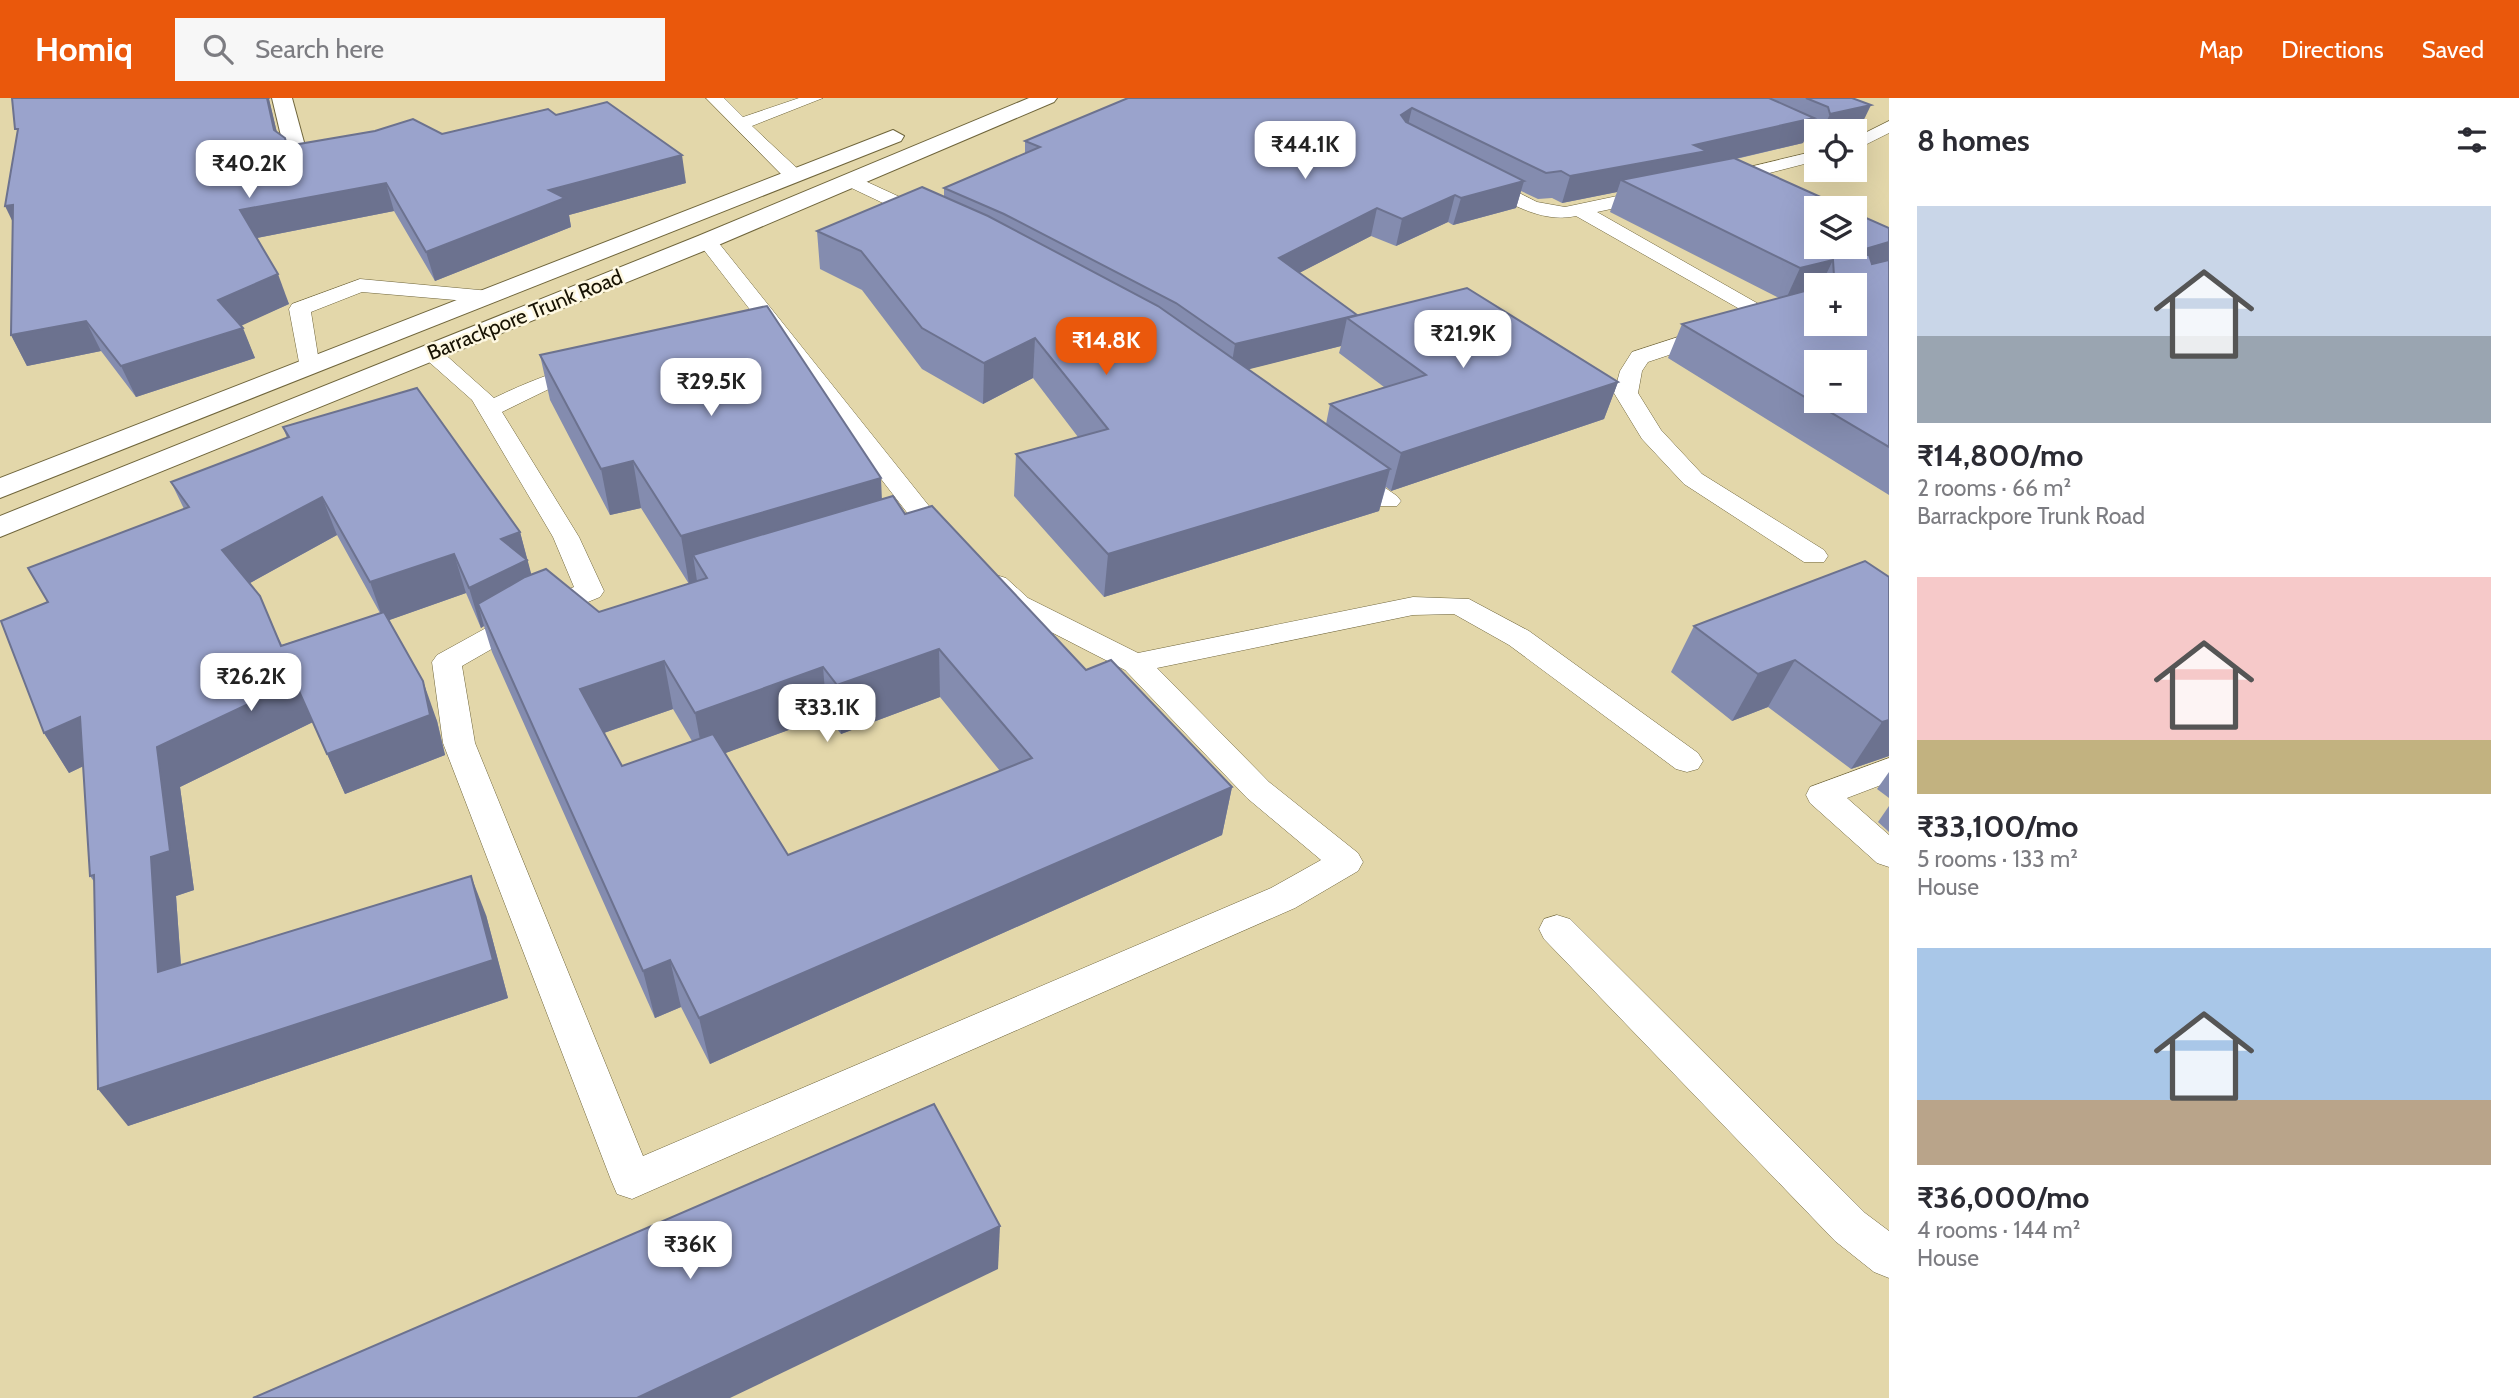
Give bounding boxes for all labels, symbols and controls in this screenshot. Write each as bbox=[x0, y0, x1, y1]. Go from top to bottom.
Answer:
search box bbox=[175, 18, 665, 81]
text: Homiq bbox=[35, 29, 133, 69]
icon: search bbox=[199, 30, 237, 68]
text: Search here bbox=[255, 33, 384, 65]
text: Map bbox=[2199, 35, 2243, 64]
text: Directions bbox=[2281, 35, 2384, 64]
text: Saved bbox=[2422, 35, 2484, 64]
map controls bbox=[1804, 119, 1867, 413]
button: locate bbox=[1804, 119, 1867, 182]
icon: filters bbox=[2453, 121, 2491, 159]
pin: ₹44.1K bbox=[1248, 122, 1362, 181]
text: 8 homes bbox=[1917, 122, 2030, 159]
text: ₹44.1K bbox=[1271, 130, 1339, 158]
pin: ₹40.2K bbox=[192, 140, 306, 200]
text: ₹40.2K bbox=[212, 149, 286, 177]
button: layers bbox=[1804, 196, 1867, 259]
icon: home bbox=[2141, 251, 2267, 377]
street label: Barrackpore Trunk Road bbox=[424, 264, 626, 365]
button: + bbox=[1804, 273, 1867, 336]
pin: ₹21.9K bbox=[1406, 310, 1520, 370]
pin: ₹14.8K bbox=[1049, 317, 1163, 377]
text: ₹21.9K bbox=[1430, 319, 1496, 347]
text: ₹14.8K bbox=[1072, 326, 1140, 354]
button: − bbox=[1804, 350, 1867, 413]
pin: ₹29.5K bbox=[654, 358, 768, 418]
text: ₹29.5K bbox=[676, 367, 746, 395]
text: ₹14,800/mo bbox=[1917, 437, 2083, 474]
text: 2 rooms · 66 m² bbox=[1917, 474, 2071, 502]
text: Barrackpore Trunk Road bbox=[1917, 502, 2145, 530]
icon: home bbox=[2141, 622, 2267, 748]
pin: ₹26.2K bbox=[194, 654, 308, 713]
text: ₹26.2K bbox=[216, 662, 286, 690]
pin: ₹33.1K bbox=[770, 684, 884, 744]
text: ₹33.1K bbox=[795, 693, 859, 721]
text: ₹33,100/mo bbox=[1917, 808, 2078, 845]
text: 5 rooms · 133 m² bbox=[1917, 845, 2078, 873]
text: House bbox=[1917, 873, 1979, 901]
icon: home bbox=[2141, 993, 2267, 1119]
text: ₹36,000/mo bbox=[1917, 1179, 2089, 1216]
text: 4 rooms · 144 m² bbox=[1917, 1216, 2080, 1244]
pin: ₹36K bbox=[649, 1222, 731, 1281]
text: ₹36K bbox=[664, 1230, 716, 1258]
text: House bbox=[1917, 1244, 1979, 1272]

